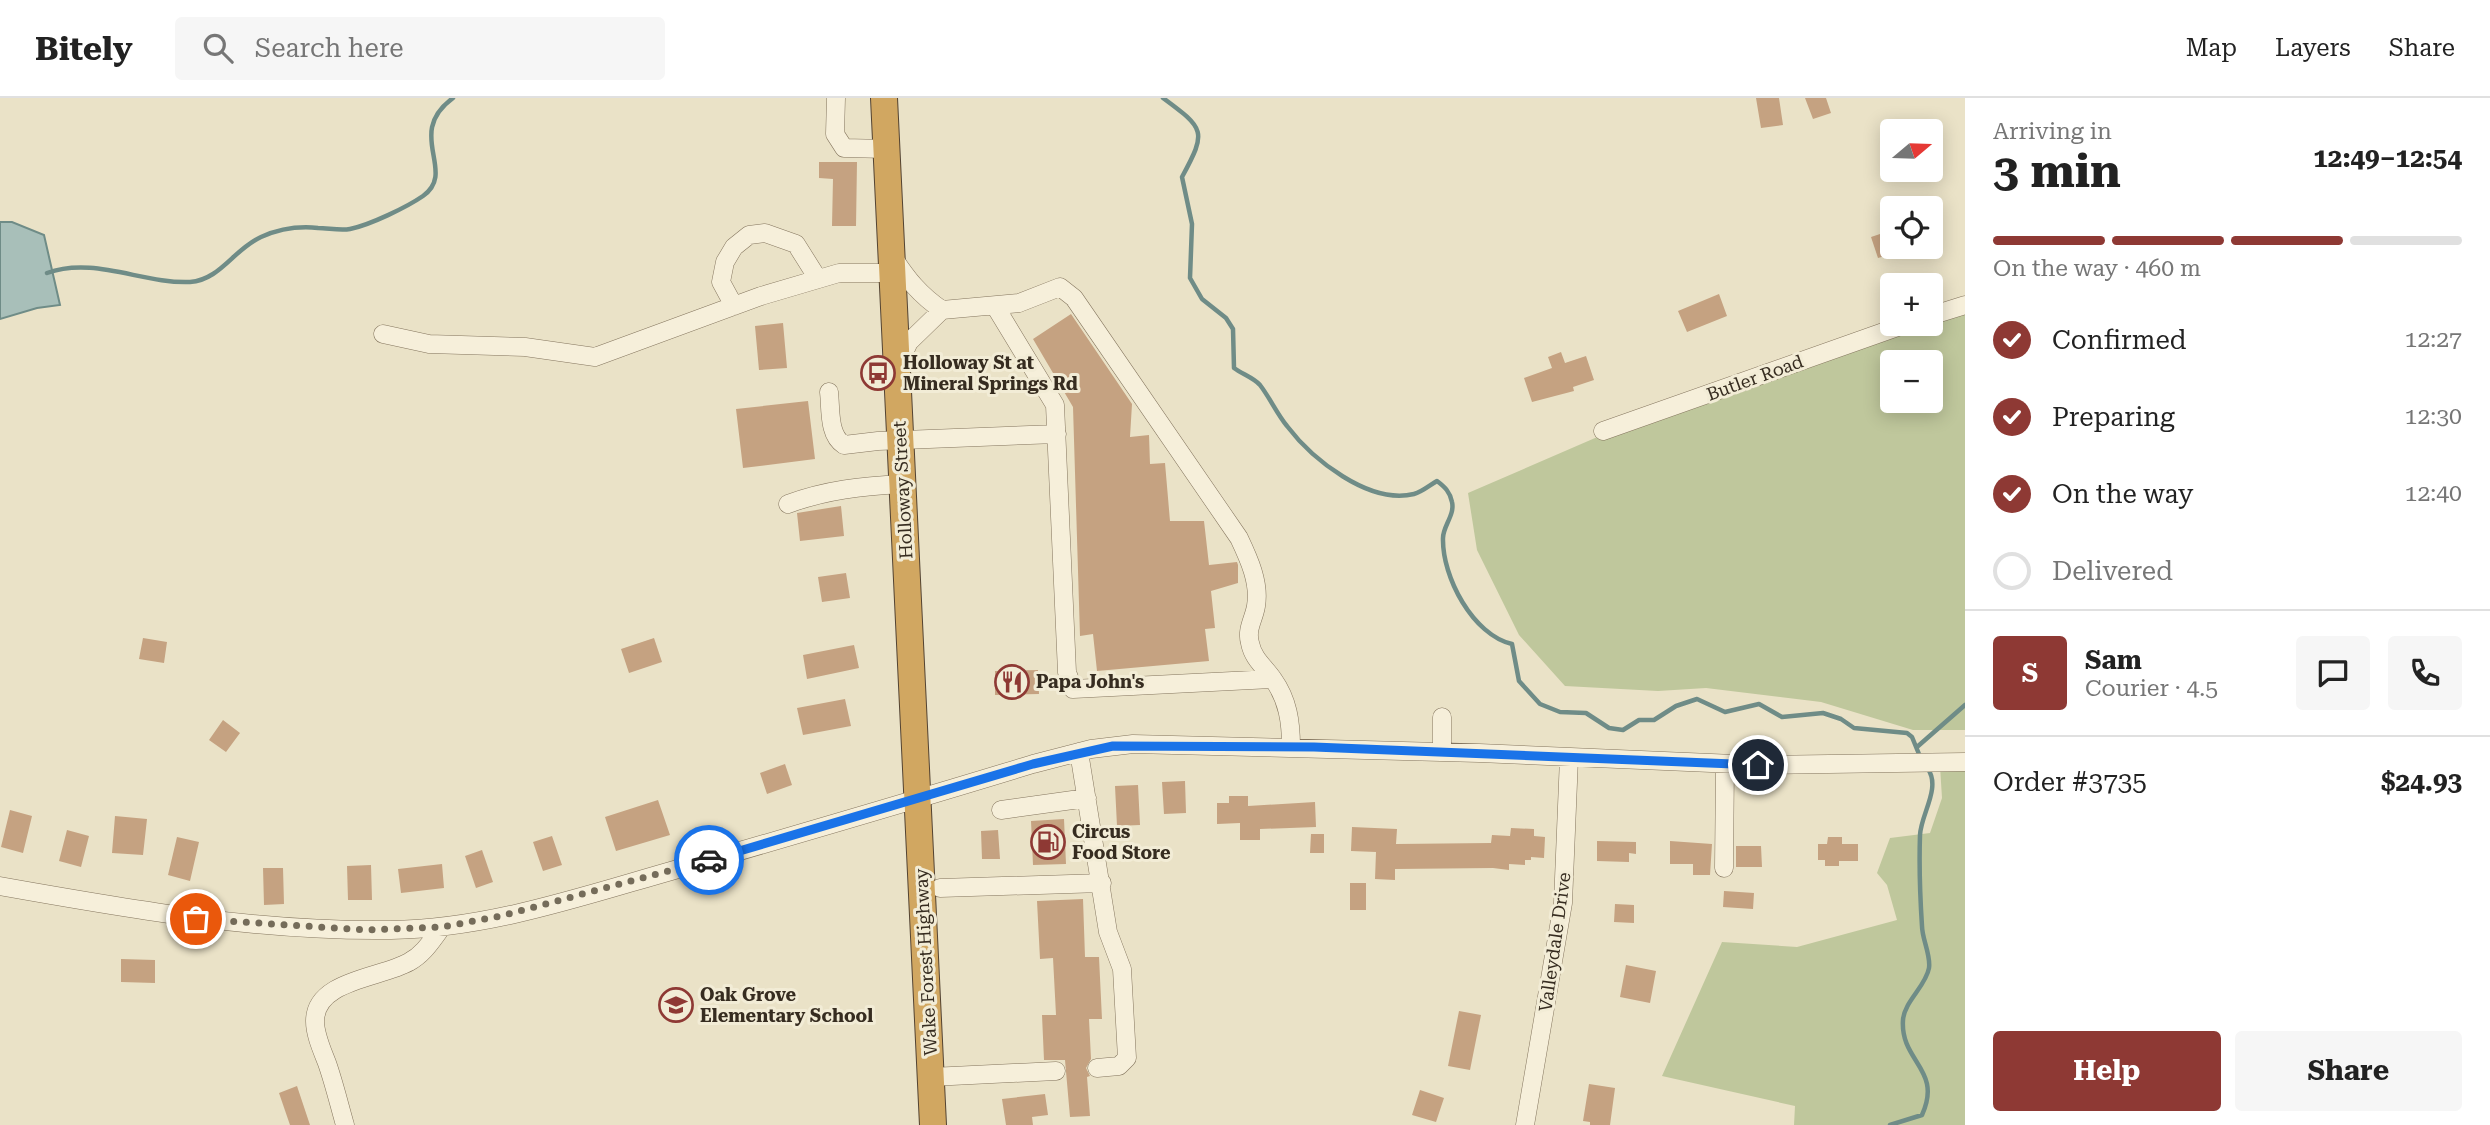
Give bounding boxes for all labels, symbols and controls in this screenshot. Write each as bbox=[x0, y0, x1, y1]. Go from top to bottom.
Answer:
search box bbox=[175, 17, 665, 80]
text: Bitely bbox=[35, 29, 133, 68]
icon: search bbox=[199, 29, 237, 67]
text: Search here bbox=[255, 33, 404, 63]
text: Map bbox=[2186, 34, 2237, 62]
text: Layers bbox=[2275, 34, 2351, 62]
text: Share bbox=[2389, 34, 2455, 62]
text: Arriving in bbox=[1993, 118, 2112, 145]
north arrow bbox=[1880, 119, 1942, 182]
map controls bbox=[1880, 119, 1943, 413]
text: 12:49–12:54 bbox=[2313, 143, 2462, 173]
text: 3 min bbox=[1993, 144, 2121, 198]
button: locate bbox=[1880, 196, 1943, 259]
text: On the way · 460 m bbox=[1993, 255, 2201, 282]
button: + bbox=[1880, 273, 1943, 336]
icon: check bbox=[1993, 321, 2031, 359]
text: Confirmed bbox=[2052, 325, 2187, 355]
text: 12:27 bbox=[2405, 326, 2462, 353]
street label: Butler Road bbox=[1704, 350, 1807, 405]
button: − bbox=[1880, 350, 1943, 413]
place label: Holloway St at Mineral Springs Rd bbox=[903, 352, 1078, 394]
bus stop icon: Holloway St at Mineral Springs Rd bbox=[859, 354, 897, 392]
icon: check bbox=[1993, 398, 2031, 436]
text: Preparing bbox=[2052, 402, 2175, 432]
text: 12:30 bbox=[2405, 403, 2462, 430]
street label: Holloway Street bbox=[888, 420, 917, 560]
icon: check bbox=[1993, 475, 2031, 513]
text: On the way bbox=[2052, 479, 2193, 509]
text: 12:40 bbox=[2405, 480, 2462, 507]
text: Delivered bbox=[2052, 556, 2173, 586]
button: chat bbox=[2296, 636, 2370, 710]
button: phone bbox=[2388, 636, 2462, 710]
text: Sam bbox=[2085, 645, 2142, 675]
text: S bbox=[2022, 658, 2038, 688]
restaurant icon: Papa John's bbox=[993, 663, 1031, 701]
place label: Papa John's bbox=[1036, 671, 1144, 692]
text: Courier · 4.5 bbox=[2085, 675, 2218, 702]
pin bbox=[1728, 735, 1788, 795]
icon: home bbox=[1739, 746, 1777, 784]
text: Order #3735 bbox=[1993, 767, 2147, 797]
text: $24.93 bbox=[2381, 767, 2462, 797]
place label: Circus Food Store bbox=[1072, 821, 1171, 863]
fuel station icon: Circus Food Store bbox=[1029, 823, 1067, 861]
courier bbox=[674, 825, 744, 895]
icon: car bbox=[690, 841, 728, 879]
street label: Wake Forest Highway bbox=[910, 867, 941, 1056]
street label: Valleydale Drive bbox=[1534, 871, 1575, 1013]
pin bbox=[166, 889, 226, 949]
icon: bag bbox=[177, 900, 215, 938]
place label: Oak Grove Elementary School bbox=[700, 984, 873, 1026]
school or university icon: Oak Grove Elementary School bbox=[657, 986, 695, 1024]
button: Help bbox=[1993, 1031, 2221, 1111]
button: Share bbox=[2235, 1031, 2462, 1111]

